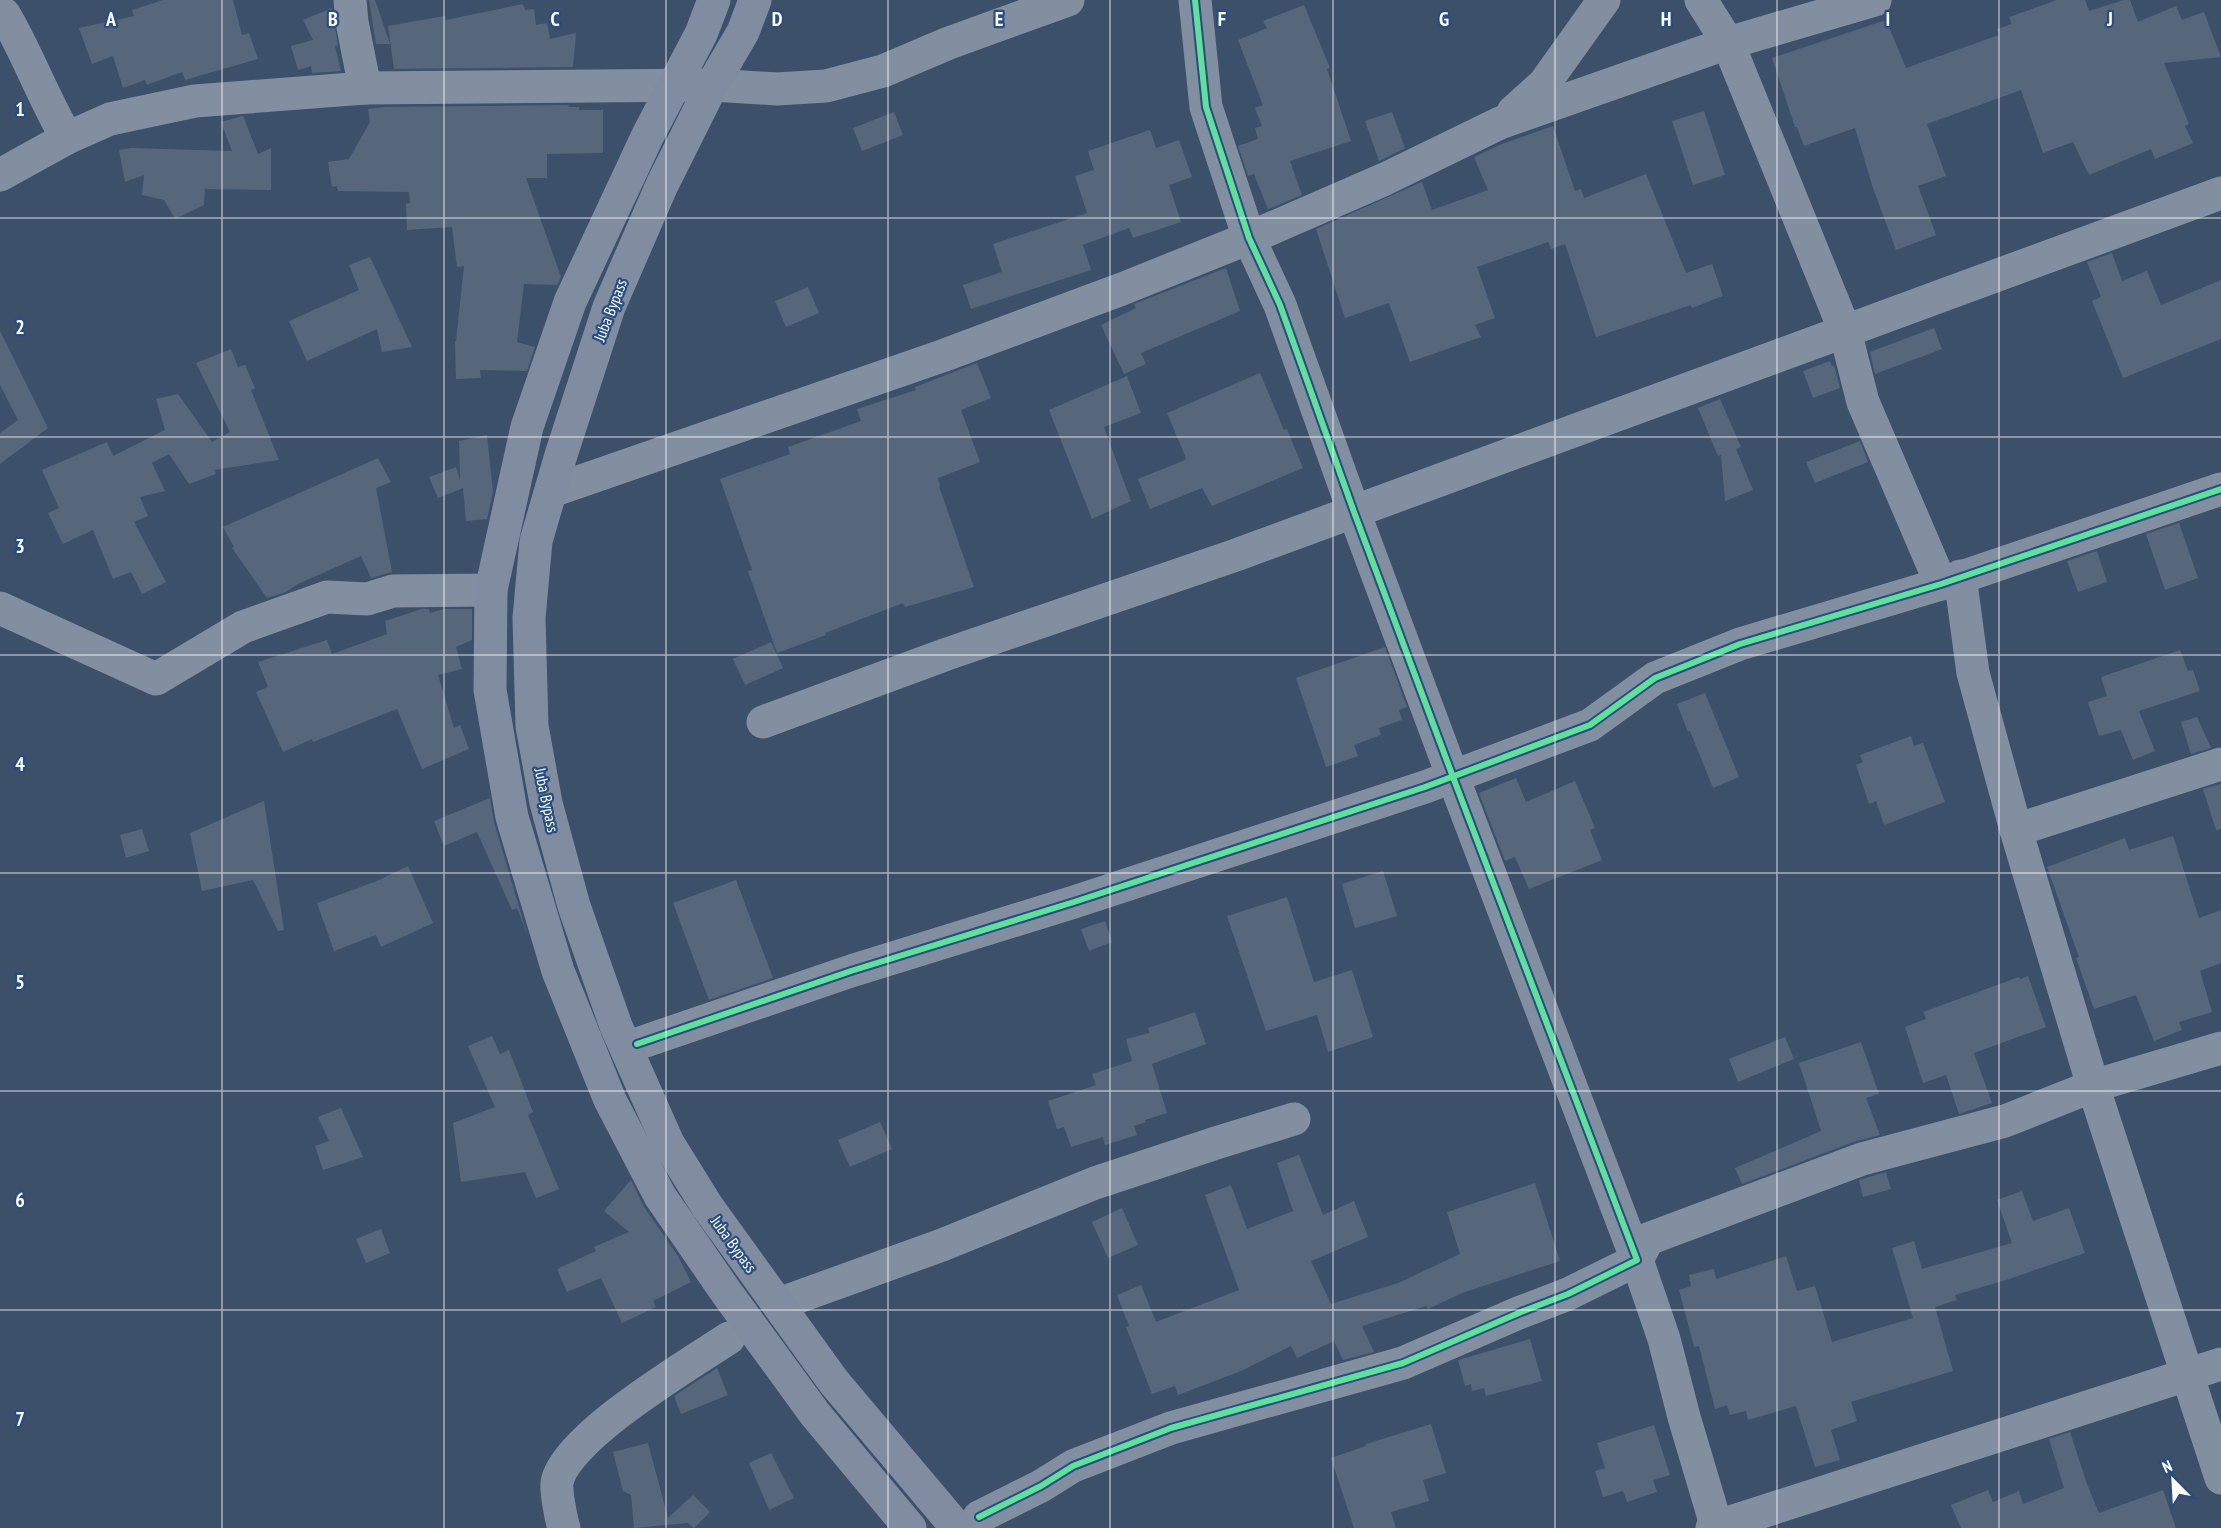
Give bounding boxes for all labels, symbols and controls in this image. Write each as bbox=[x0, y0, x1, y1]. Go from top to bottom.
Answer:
text: A bbox=[105, 6, 117, 32]
text: B bbox=[328, 6, 338, 32]
text: C bbox=[550, 6, 560, 32]
text: D bbox=[772, 6, 783, 32]
text: E bbox=[995, 6, 1003, 32]
text: F bbox=[1218, 6, 1226, 32]
text: G bbox=[1439, 6, 1449, 32]
text: H bbox=[1661, 6, 1671, 32]
text: I bbox=[1886, 6, 1890, 32]
text: J bbox=[2106, 6, 2113, 32]
text: 1 bbox=[15, 96, 25, 122]
street label: Juba Bypass bbox=[589, 276, 631, 345]
text: 2 bbox=[15, 314, 25, 340]
text: 3 bbox=[15, 533, 25, 559]
text: 4 bbox=[15, 751, 25, 777]
street label: Juba Bypass bbox=[530, 765, 564, 834]
text: 5 bbox=[15, 969, 25, 995]
text: 6 bbox=[15, 1187, 25, 1213]
street label: Juba Bypass bbox=[706, 1211, 761, 1276]
text: 7 bbox=[15, 1406, 25, 1432]
north arrow bbox=[2143, 1450, 2203, 1510]
text: N bbox=[2159, 1455, 2175, 1477]

